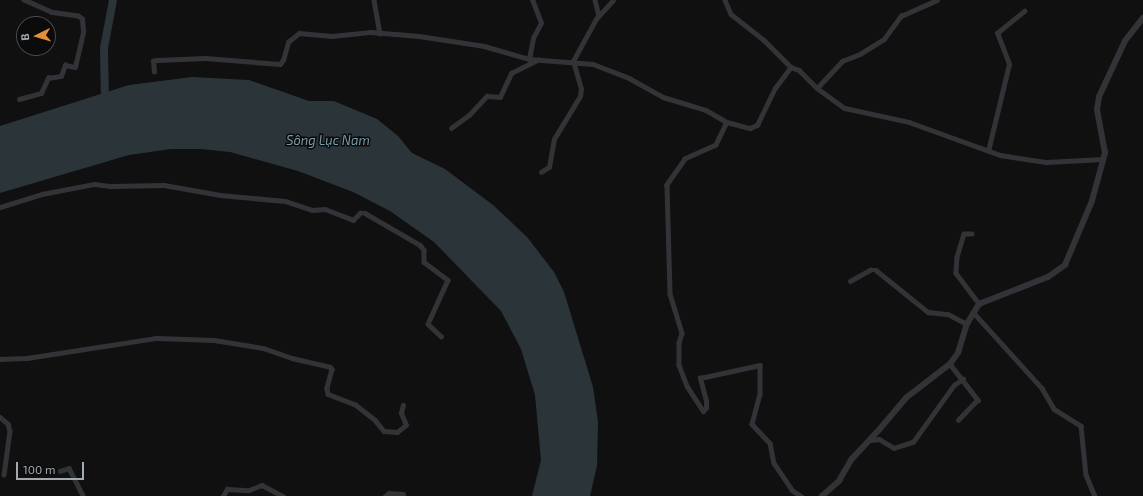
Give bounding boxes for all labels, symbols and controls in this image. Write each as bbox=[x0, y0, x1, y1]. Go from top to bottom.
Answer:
north arrow bbox=[16, 16, 56, 56]
text: B bbox=[18, 33, 31, 41]
water label: Sông Lục Nam bbox=[286, 132, 370, 148]
scale bar bbox=[18, 454, 86, 480]
text: 100 m bbox=[23, 462, 55, 476]

